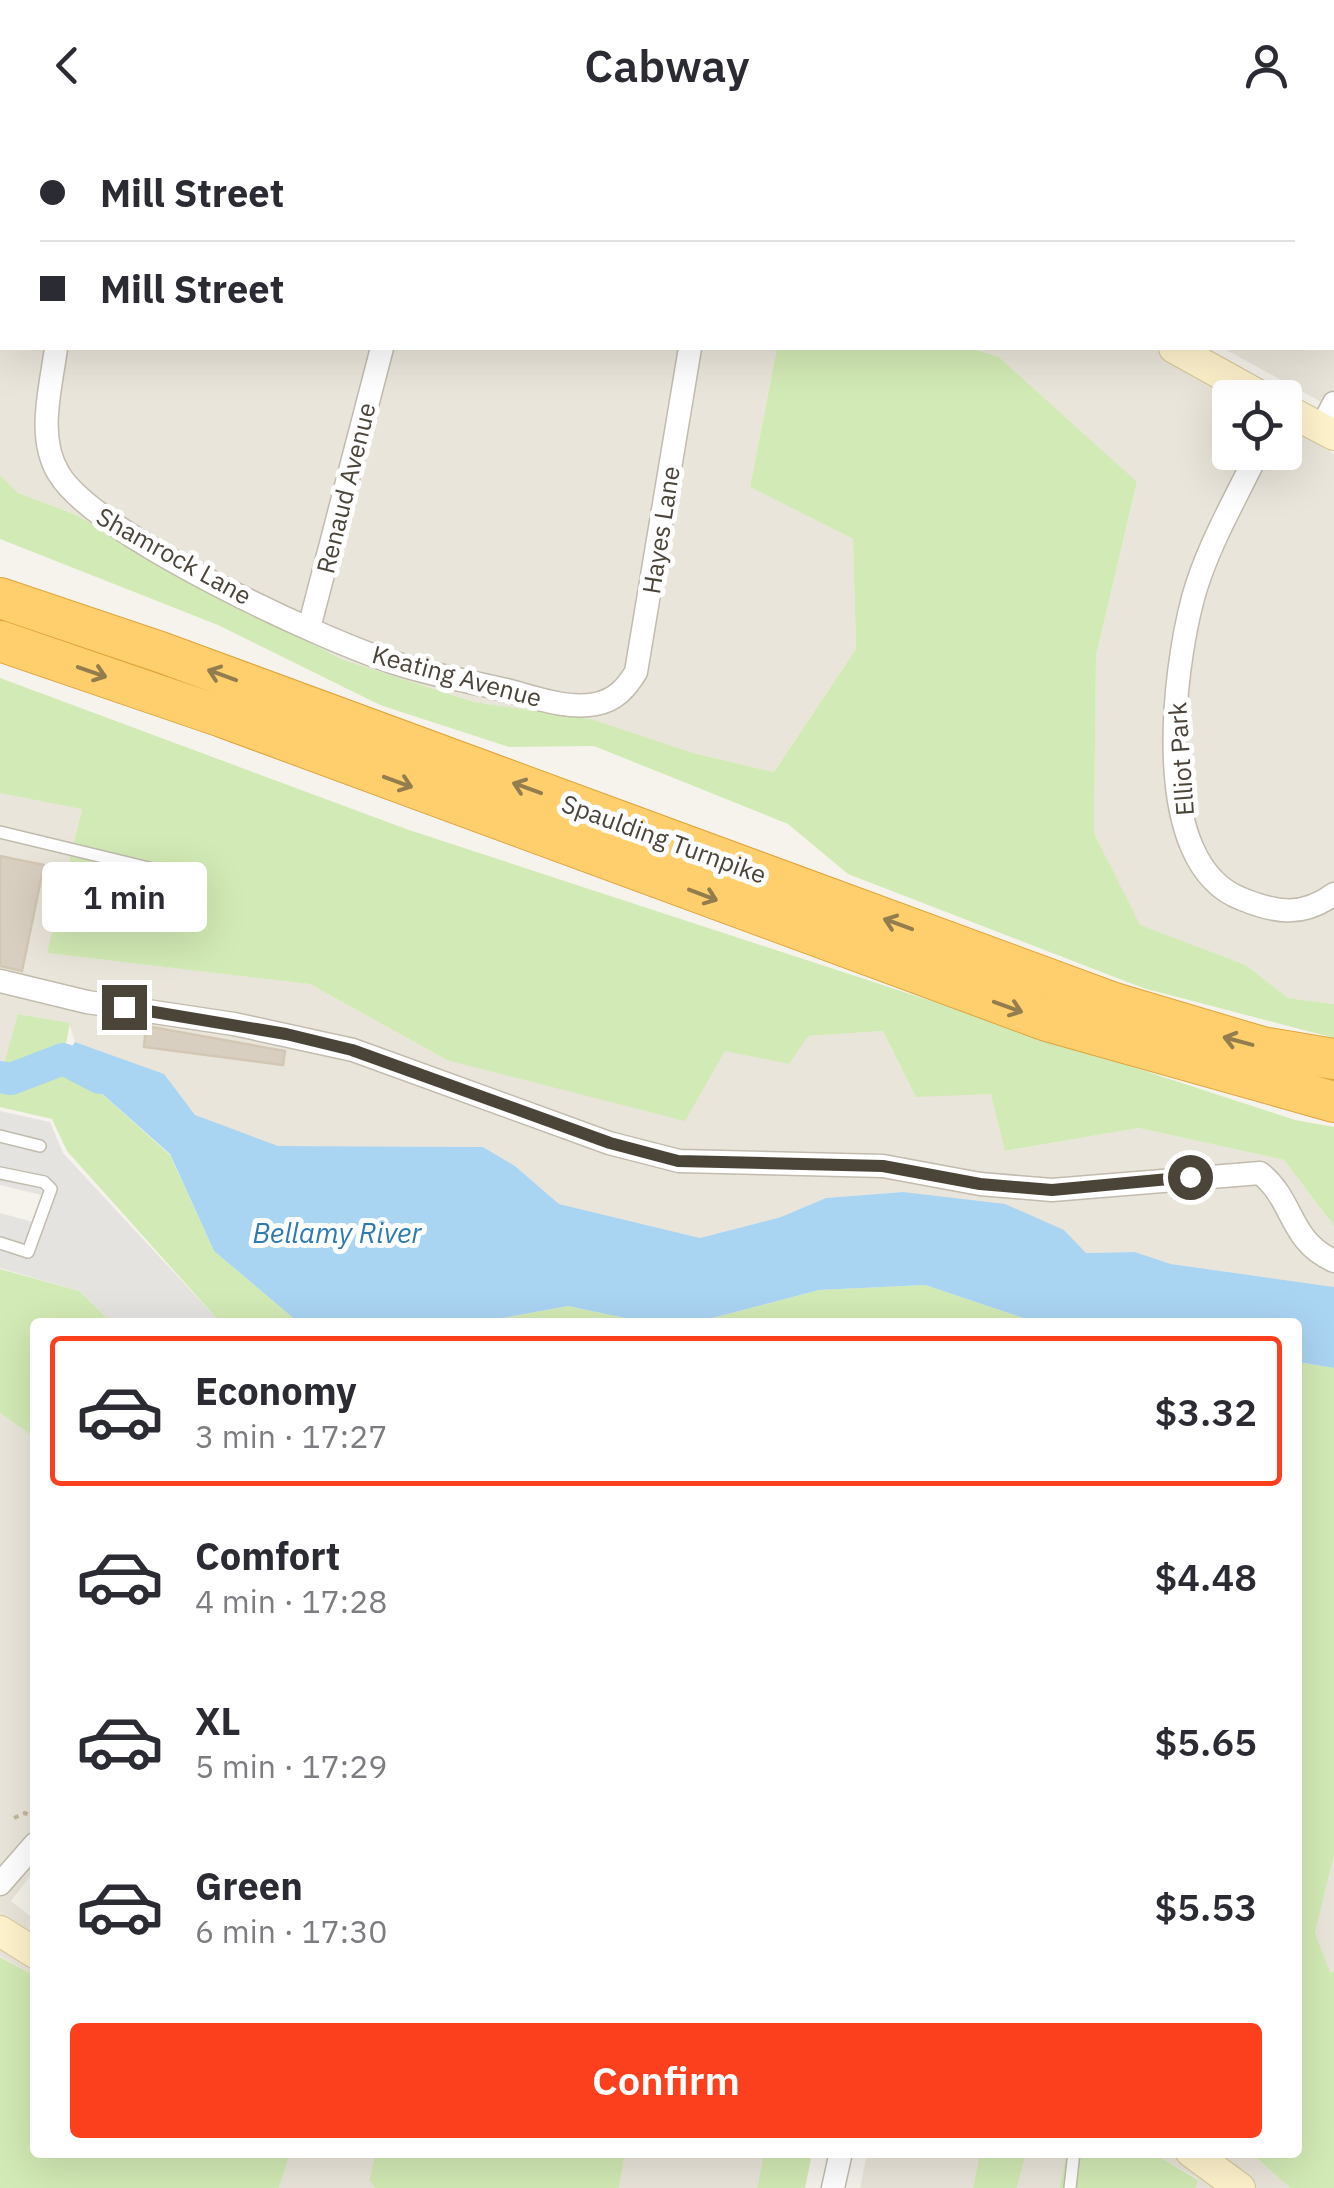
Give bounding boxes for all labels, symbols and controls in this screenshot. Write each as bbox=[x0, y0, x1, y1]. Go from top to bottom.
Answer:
text: Cabway bbox=[584, 36, 750, 94]
icon: back bbox=[40, 38, 95, 93]
icon: person bbox=[1239, 38, 1294, 93]
text: Mill Street bbox=[100, 168, 284, 217]
text: Mill Street bbox=[100, 264, 284, 313]
map controls bbox=[1212, 380, 1302, 470]
button: locate bbox=[1212, 380, 1302, 470]
street label: Renaud Avenue bbox=[308, 399, 383, 577]
street label: Hayes Lane bbox=[634, 464, 687, 596]
street label: Shamrock Lane bbox=[91, 499, 258, 612]
street label: Keating Avenue bbox=[369, 637, 545, 714]
one-way arrow bbox=[76, 664, 107, 682]
one-way arrow bbox=[208, 665, 239, 683]
street label: Elliot Park bbox=[1160, 701, 1201, 817]
one-way arrow bbox=[382, 774, 413, 792]
one-way arrow bbox=[512, 778, 543, 796]
street label: Spaulding Turnpike bbox=[557, 786, 771, 891]
callout: 1 min bbox=[42, 862, 206, 932]
text: 1 min bbox=[83, 876, 166, 918]
one-way arrow bbox=[687, 887, 718, 905]
one-way arrow bbox=[883, 914, 914, 932]
route end bbox=[102, 985, 147, 1030]
one-way arrow bbox=[992, 999, 1023, 1017]
one-way arrow bbox=[1223, 1031, 1254, 1050]
route start bbox=[1168, 1155, 1213, 1200]
water label: Bellamy River bbox=[252, 1214, 422, 1251]
icon: car bbox=[75, 1366, 165, 1456]
text: Economy bbox=[195, 1366, 357, 1415]
text: $3.32 bbox=[1154, 1387, 1257, 1436]
text: 3 min · 17:27 bbox=[195, 1415, 388, 1457]
icon: car bbox=[75, 1531, 165, 1621]
text: Comfort bbox=[195, 1531, 340, 1580]
text: $4.48 bbox=[1154, 1552, 1257, 1601]
text: 4 min · 17:28 bbox=[195, 1580, 388, 1622]
icon: car bbox=[75, 1696, 165, 1786]
text: XL bbox=[195, 1696, 241, 1745]
text: $5.65 bbox=[1154, 1717, 1257, 1766]
text: 5 min · 17:29 bbox=[195, 1745, 388, 1787]
icon: car bbox=[75, 1861, 165, 1951]
text: Green bbox=[195, 1861, 303, 1910]
text: $5.53 bbox=[1154, 1882, 1257, 1931]
text: 6 min · 17:30 bbox=[195, 1910, 388, 1952]
button: Confirm bbox=[70, 2023, 1262, 2138]

